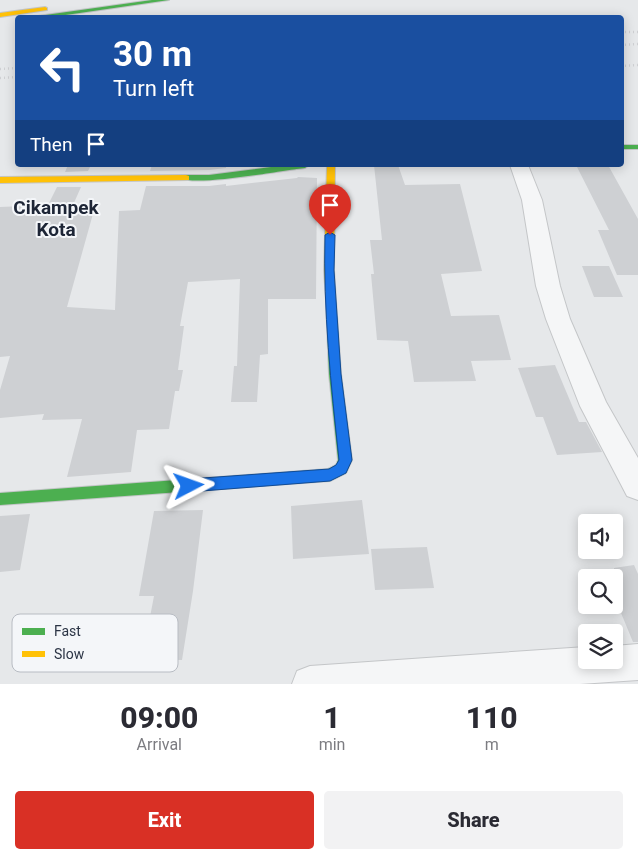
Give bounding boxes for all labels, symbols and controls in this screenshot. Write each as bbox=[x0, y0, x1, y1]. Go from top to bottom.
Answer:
text: 30 m bbox=[113, 34, 192, 75]
icon: left bbox=[30, 35, 95, 100]
text: Turn left bbox=[113, 76, 194, 101]
icon: arrive bbox=[82, 130, 110, 158]
text: Then bbox=[30, 133, 72, 156]
pin bbox=[309, 184, 351, 235]
icon: arrive bbox=[316, 191, 344, 219]
district label: Cikampek Kota bbox=[13, 196, 100, 241]
position arrow bbox=[162, 459, 214, 511]
map controls bbox=[578, 514, 623, 669]
button: sound bbox=[578, 514, 623, 559]
button: search bbox=[578, 569, 623, 614]
legend bbox=[12, 614, 178, 672]
text: Fast bbox=[54, 623, 81, 639]
button: layers bbox=[578, 624, 623, 669]
text: Slow bbox=[54, 646, 85, 662]
text: 09:00 bbox=[120, 700, 198, 735]
text: 1 bbox=[323, 700, 341, 735]
text: 110 bbox=[466, 700, 518, 735]
text: Arrival bbox=[137, 735, 182, 754]
text: min bbox=[319, 735, 345, 754]
text: m bbox=[485, 735, 499, 754]
button: Exit bbox=[15, 791, 314, 849]
button: Share bbox=[324, 791, 623, 849]

